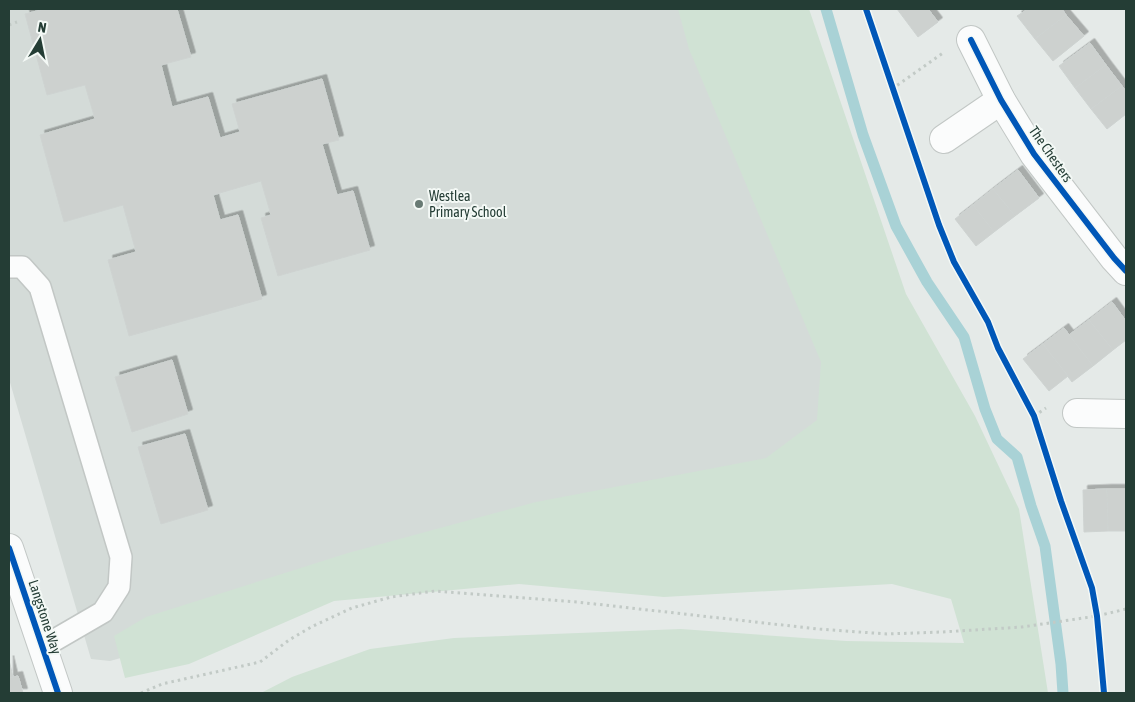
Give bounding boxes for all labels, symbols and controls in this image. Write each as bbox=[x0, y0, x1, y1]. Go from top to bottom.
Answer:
north arrow bbox=[15, 15, 65, 65]
text: N bbox=[37, 19, 48, 36]
street label: The Chesters bbox=[1026, 123, 1076, 185]
place label: Westlea Primary School bbox=[429, 188, 507, 220]
marker: Westlea Primary School bbox=[413, 198, 425, 210]
street label: Langstone Way bbox=[25, 578, 65, 656]

